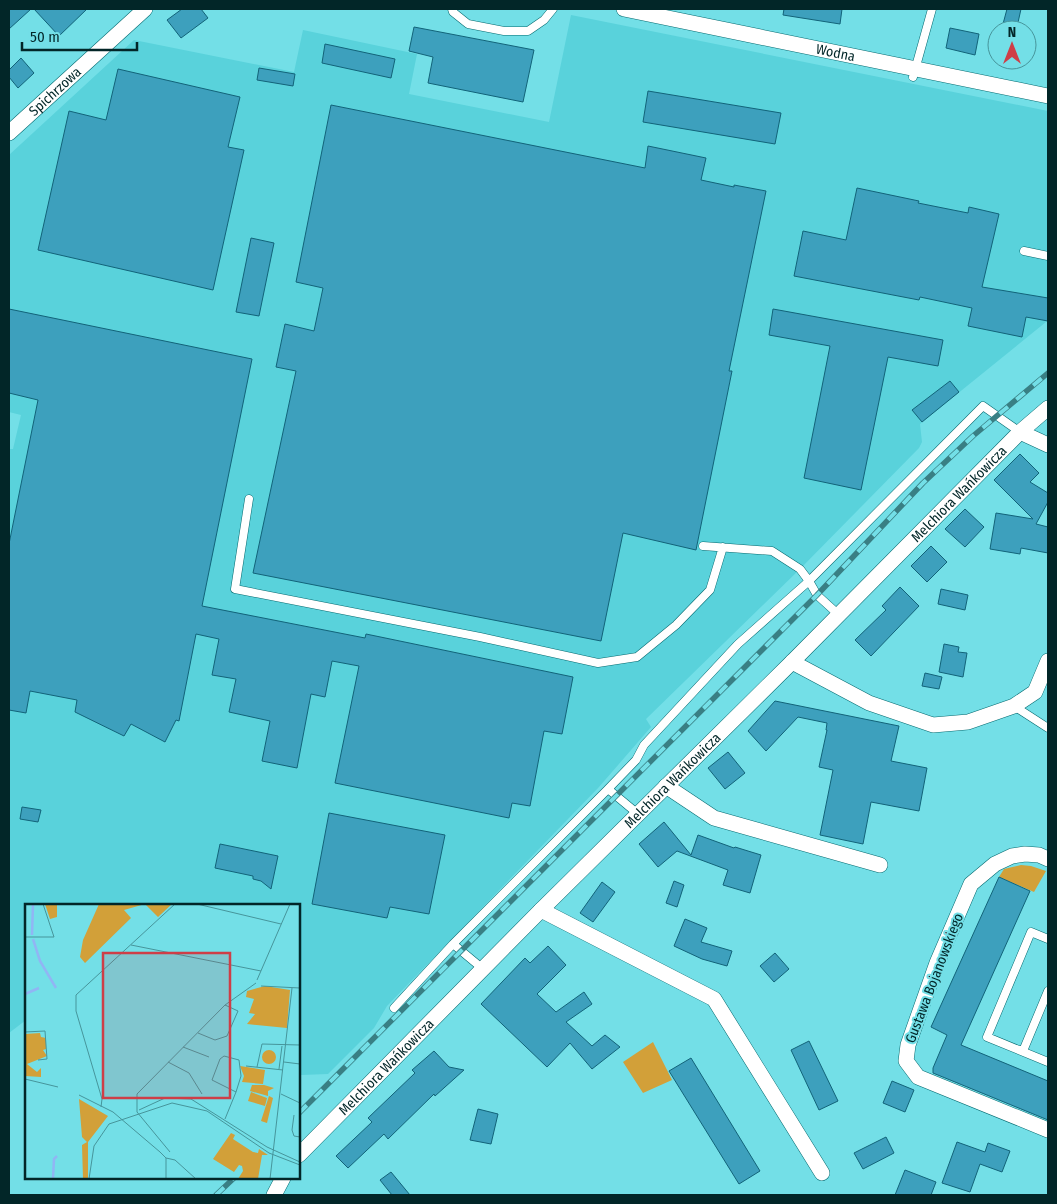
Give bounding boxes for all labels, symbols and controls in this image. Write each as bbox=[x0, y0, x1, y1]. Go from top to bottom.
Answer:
scale bar bbox=[22, 20, 138, 52]
north arrow bbox=[987, 20, 1037, 70]
text: N bbox=[1008, 24, 1016, 41]
text: 50 m bbox=[30, 28, 60, 46]
street label: Wodna bbox=[814, 41, 857, 65]
street label: Spichrzowa bbox=[25, 63, 85, 120]
street label: Melchiora Wańkowicza bbox=[908, 442, 1010, 546]
street label: Melchiora Wańkowicza bbox=[621, 729, 724, 832]
inset map bbox=[25, 904, 300, 1179]
street label: Gustawa Bojanowskiego bbox=[902, 911, 967, 1046]
street label: Melchiora Wańkowicza bbox=[335, 1015, 438, 1119]

